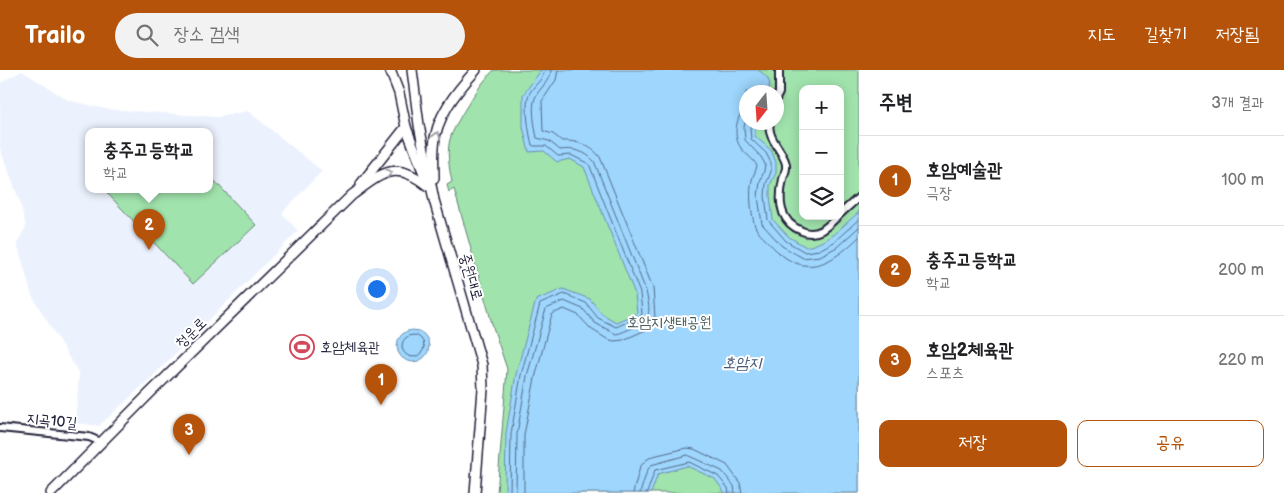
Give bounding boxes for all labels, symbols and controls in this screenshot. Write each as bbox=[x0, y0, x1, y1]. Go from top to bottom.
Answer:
search box bbox=[115, 13, 465, 58]
text: Trailo bbox=[25, 21, 85, 50]
icon: search bbox=[133, 21, 161, 49]
text: 장소 검색 bbox=[173, 23, 240, 46]
text: 지도 bbox=[1087, 24, 1116, 45]
text: 길찾기 bbox=[1144, 24, 1188, 45]
text: 저장됨 bbox=[1216, 24, 1259, 45]
north arrow bbox=[739, 85, 784, 130]
map controls bbox=[799, 85, 844, 220]
button: + bbox=[799, 85, 844, 130]
text: 주변 bbox=[879, 90, 913, 115]
text: 3개 결과 bbox=[1211, 94, 1264, 113]
popup bbox=[85, 128, 213, 193]
button: − bbox=[799, 130, 844, 175]
one-way arrow bbox=[431, 131, 441, 139]
text: 충주고등학교 bbox=[103, 139, 195, 162]
text: 호암예술관 bbox=[926, 159, 1002, 182]
text: 학교 bbox=[103, 164, 129, 183]
one-way arrow bbox=[385, 168, 394, 179]
text: 1 bbox=[892, 171, 898, 190]
text: 100 m bbox=[1221, 171, 1264, 190]
button: layers bbox=[799, 175, 844, 220]
text: 극장 bbox=[926, 184, 952, 203]
pin: 2 bbox=[133, 209, 165, 250]
text: 충주고등학교 bbox=[926, 249, 1018, 272]
street label: 중원대로 bbox=[455, 251, 487, 303]
text: 2 bbox=[890, 261, 900, 280]
text: 200 m bbox=[1218, 261, 1264, 280]
text: 학교 bbox=[926, 274, 952, 293]
your location bbox=[364, 276, 390, 302]
park label: 호암지생태공원 bbox=[627, 313, 711, 332]
street label: 청운로 bbox=[171, 314, 211, 352]
sports icon: 호암체육관 bbox=[289, 334, 315, 360]
place label: 호암체육관 bbox=[320, 338, 380, 357]
text: 호암2체육관 bbox=[926, 339, 1014, 362]
text: 3 bbox=[890, 351, 900, 370]
text: 220 m bbox=[1218, 351, 1264, 370]
water label: 호암지 bbox=[723, 354, 763, 373]
pin: 1 bbox=[365, 364, 397, 405]
text: 스포츠 bbox=[926, 364, 965, 383]
street label: 지곡10길 bbox=[26, 409, 78, 433]
pin: 3 bbox=[173, 414, 205, 455]
button: 저장 bbox=[879, 420, 1067, 467]
button: 공유 bbox=[1077, 420, 1264, 467]

